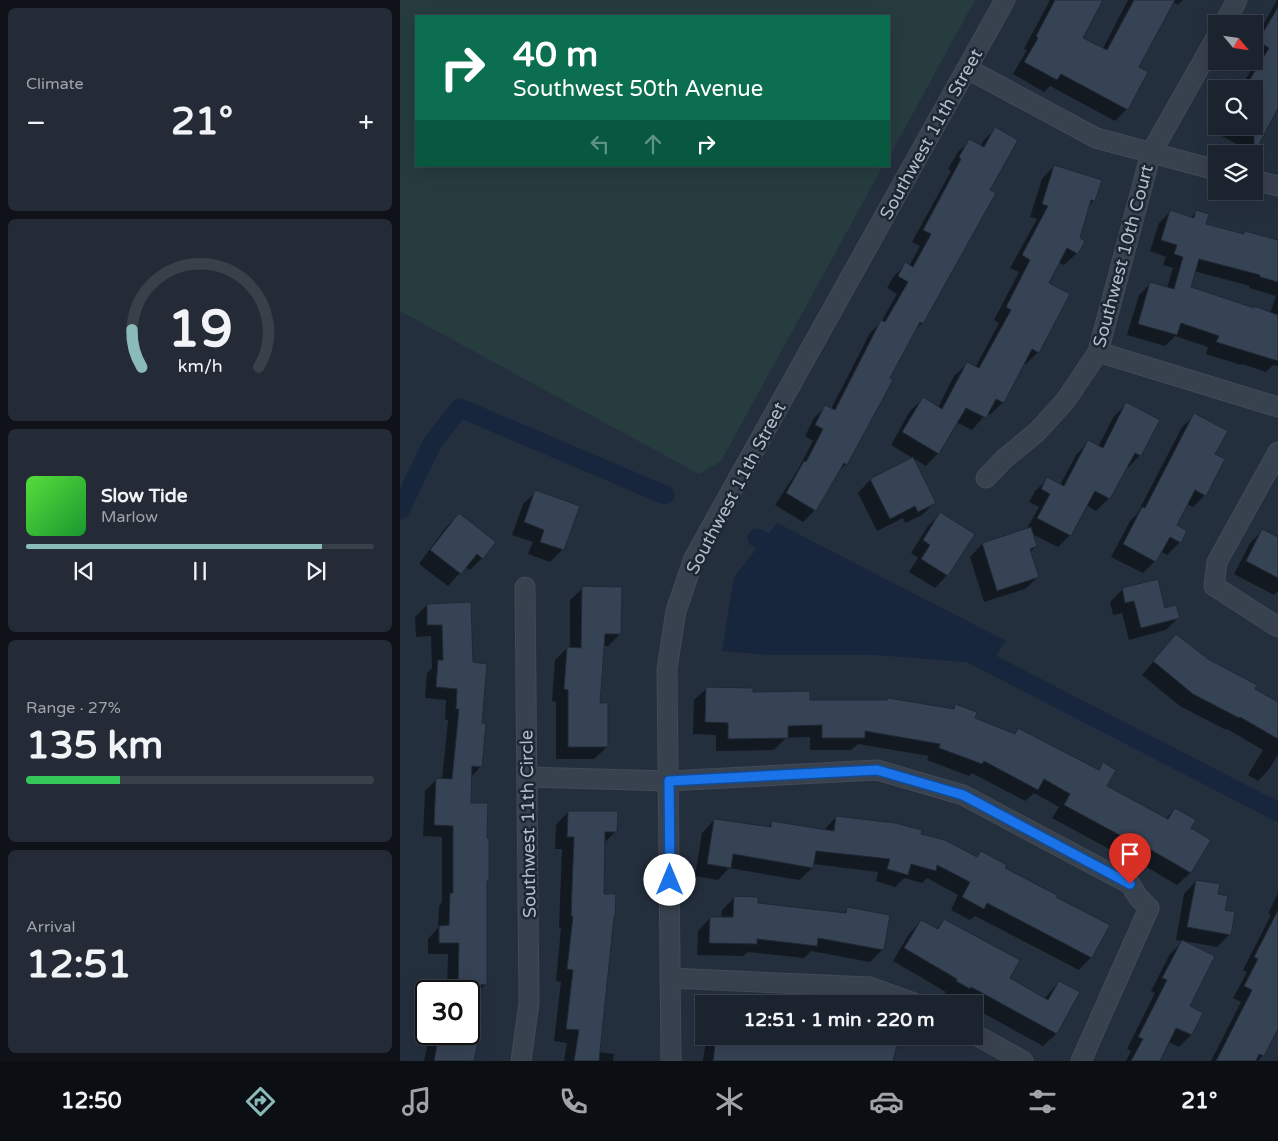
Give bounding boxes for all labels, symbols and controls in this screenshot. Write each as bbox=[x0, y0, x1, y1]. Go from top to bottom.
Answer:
north arrow bbox=[1208, 15, 1262, 70]
map controls bbox=[1208, 15, 1263, 200]
text: 40 m bbox=[513, 34, 598, 76]
icon: right bbox=[430, 35, 495, 100]
street label: Southwest 11th Street bbox=[875, 45, 987, 223]
text: Climate bbox=[26, 74, 84, 94]
text: Southwest 50th Avenue bbox=[513, 76, 763, 102]
button: search bbox=[1208, 80, 1263, 135]
text: 21° bbox=[171, 99, 233, 145]
text: − bbox=[26, 106, 46, 140]
text: + bbox=[358, 106, 374, 140]
icon: left bbox=[586, 130, 614, 158]
icon: ahead bbox=[639, 130, 667, 158]
icon: right bbox=[692, 130, 720, 158]
button: layers bbox=[1208, 145, 1263, 200]
street label: Southwest 10th Court bbox=[1088, 162, 1158, 350]
text: 19 bbox=[167, 298, 233, 361]
text: km/h bbox=[178, 356, 222, 377]
street label: Southwest 11th Street bbox=[681, 398, 791, 578]
text: Slow Tide bbox=[101, 485, 188, 507]
text: Marlow bbox=[101, 507, 158, 527]
icon: previous bbox=[70, 557, 98, 585]
icon: pause bbox=[186, 557, 214, 585]
icon: next bbox=[302, 557, 330, 585]
text: Range · 27% bbox=[26, 698, 121, 718]
text: 135 km bbox=[26, 723, 163, 769]
street label: Southwest 11th Circle bbox=[515, 730, 541, 918]
pin bbox=[1109, 833, 1151, 884]
icon: arrive bbox=[1116, 840, 1144, 868]
position arrow bbox=[643, 853, 695, 905]
text: Arrival bbox=[26, 917, 75, 937]
text: 12:51 bbox=[26, 942, 131, 988]
speed limit sign: 30 bbox=[415, 980, 480, 1045]
text: 12:51 · 1 min · 220 m bbox=[743, 1009, 935, 1031]
icon: directions bbox=[243, 1084, 278, 1119]
icon: music bbox=[399, 1084, 434, 1119]
icon: phone bbox=[556, 1084, 591, 1119]
icon: climate bbox=[712, 1084, 747, 1119]
icon: car bbox=[869, 1084, 904, 1119]
icon: filters bbox=[1025, 1084, 1060, 1119]
text: 12:50 bbox=[61, 1088, 122, 1114]
text: 21° bbox=[1181, 1088, 1217, 1114]

